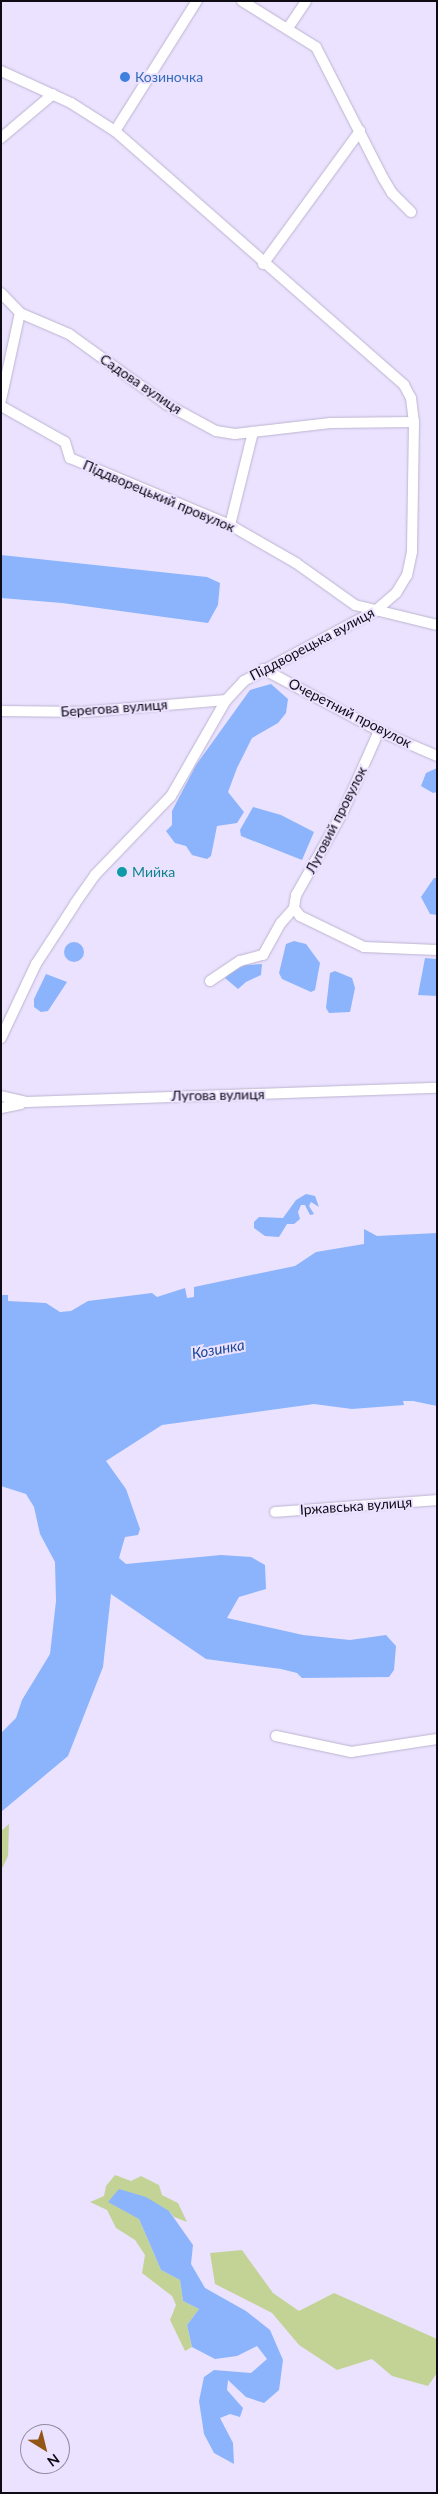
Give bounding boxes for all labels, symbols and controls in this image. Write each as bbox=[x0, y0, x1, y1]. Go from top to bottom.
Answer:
place label: Козиночка bbox=[135, 69, 203, 85]
marker: Козиночка bbox=[119, 71, 131, 83]
street label: Садова вулиця bbox=[97, 350, 185, 418]
street label: Піддворецький провулок bbox=[80, 456, 238, 536]
street label: Піддворецька вулиця bbox=[247, 604, 377, 684]
street label: Очеретний провулок bbox=[286, 675, 414, 751]
street label: Берегова вулиця bbox=[60, 696, 168, 720]
street label: Луговий провулок bbox=[302, 764, 370, 876]
place label: Мийка bbox=[132, 864, 175, 880]
marker: Мийка bbox=[116, 866, 128, 878]
street label: Лугова вулиця bbox=[171, 1086, 265, 1104]
water label: Козинка bbox=[190, 1335, 246, 1363]
street label: Іржавська вулиця bbox=[299, 1494, 413, 1518]
north arrow bbox=[20, 2424, 70, 2474]
text: N bbox=[44, 2451, 63, 2471]

